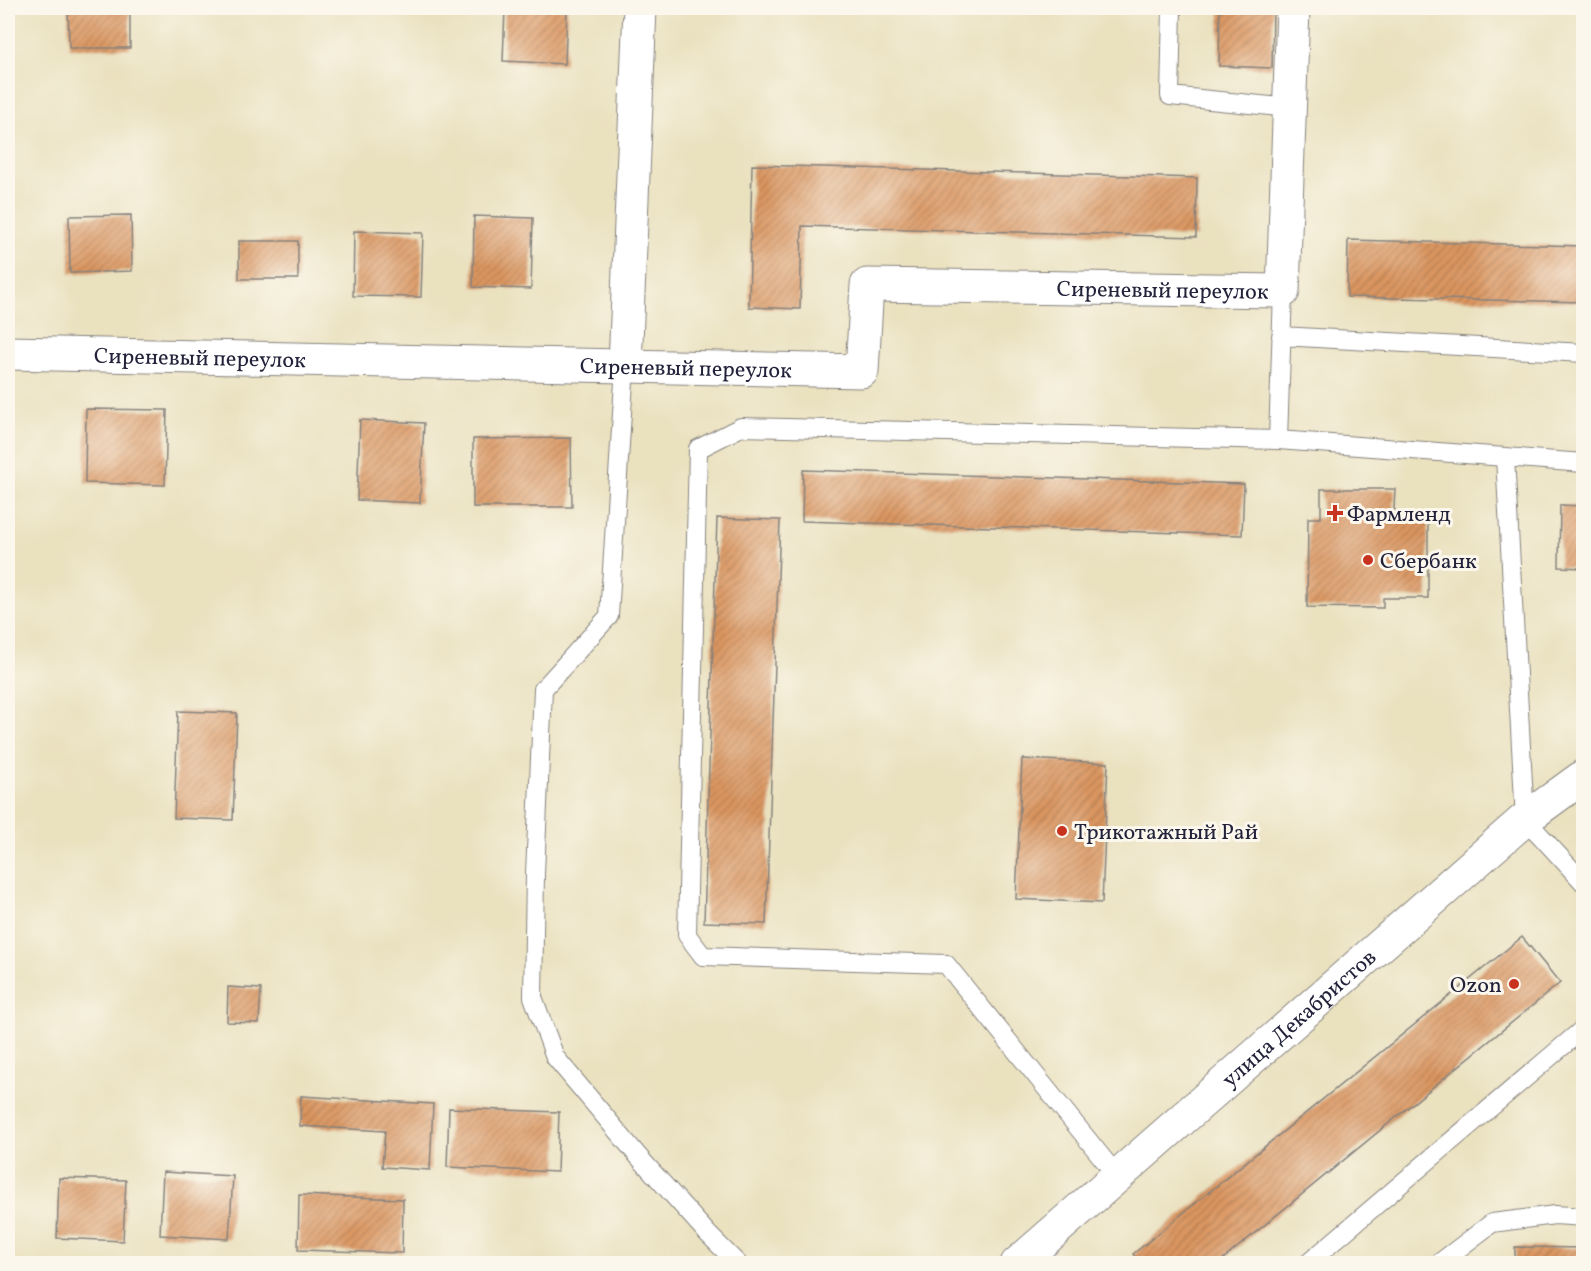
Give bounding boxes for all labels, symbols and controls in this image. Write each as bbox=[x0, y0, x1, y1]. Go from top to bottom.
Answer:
street label: Сиреневый переулок bbox=[1056, 275, 1269, 309]
street label: Сиреневый переулок bbox=[94, 342, 306, 377]
street label: Сиреневый переулок bbox=[580, 352, 792, 388]
place label: Фармленд bbox=[1347, 500, 1451, 531]
marker: Фармленд bbox=[1328, 506, 1342, 520]
place label: Сбербанк bbox=[1380, 547, 1477, 578]
marker: Сбербанк bbox=[1361, 553, 1375, 567]
place label: Трикотажный Рай bbox=[1074, 818, 1258, 849]
marker: Трикотажный Рай bbox=[1055, 824, 1069, 838]
street label: улица Декабристов bbox=[1216, 943, 1384, 1096]
place label: Ozon bbox=[1450, 971, 1502, 1002]
marker: Ozon bbox=[1507, 977, 1521, 991]

